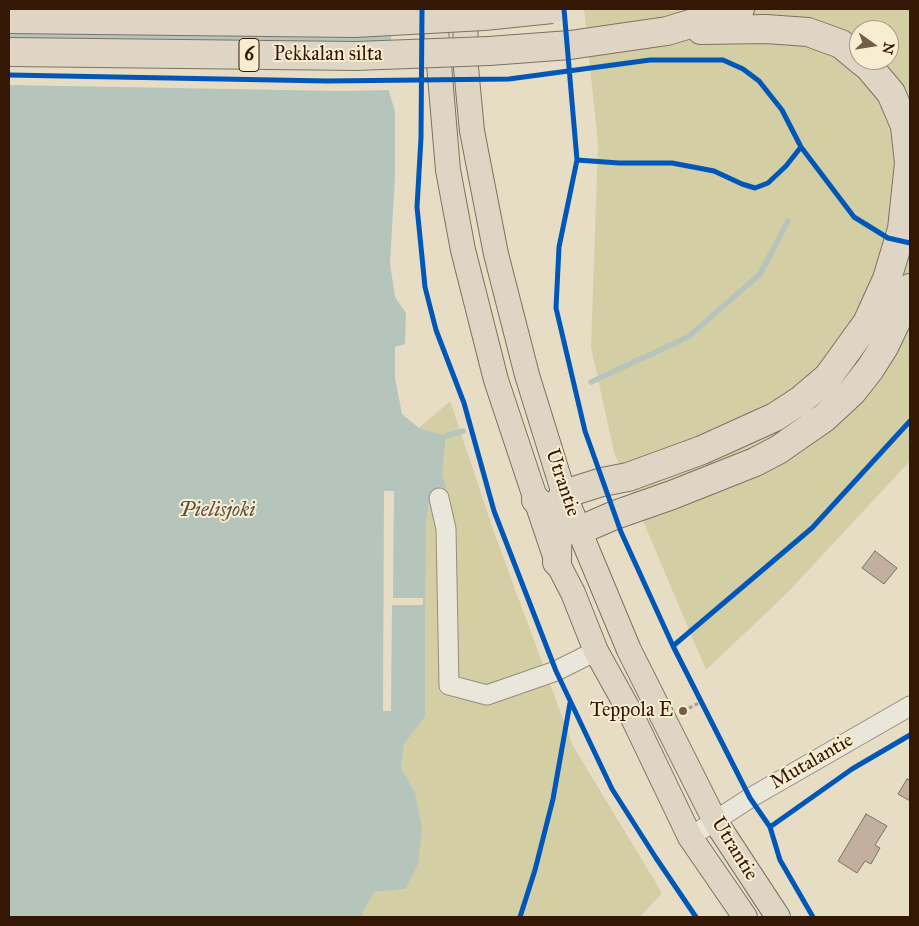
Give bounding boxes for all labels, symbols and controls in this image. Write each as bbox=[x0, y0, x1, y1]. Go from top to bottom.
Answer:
north arrow bbox=[849, 20, 899, 70]
road number: 6 bbox=[239, 38, 259, 72]
text: N bbox=[879, 41, 898, 56]
street label: Pekkalan silta bbox=[274, 43, 382, 67]
street label: Utrantie bbox=[539, 446, 585, 520]
water label: Pielisjoki bbox=[179, 498, 255, 524]
place label: Teppola E bbox=[590, 699, 673, 723]
marker: Teppola E bbox=[677, 705, 689, 717]
street label: Mutalantie bbox=[766, 729, 858, 795]
street label: Utrantie bbox=[705, 813, 763, 885]

